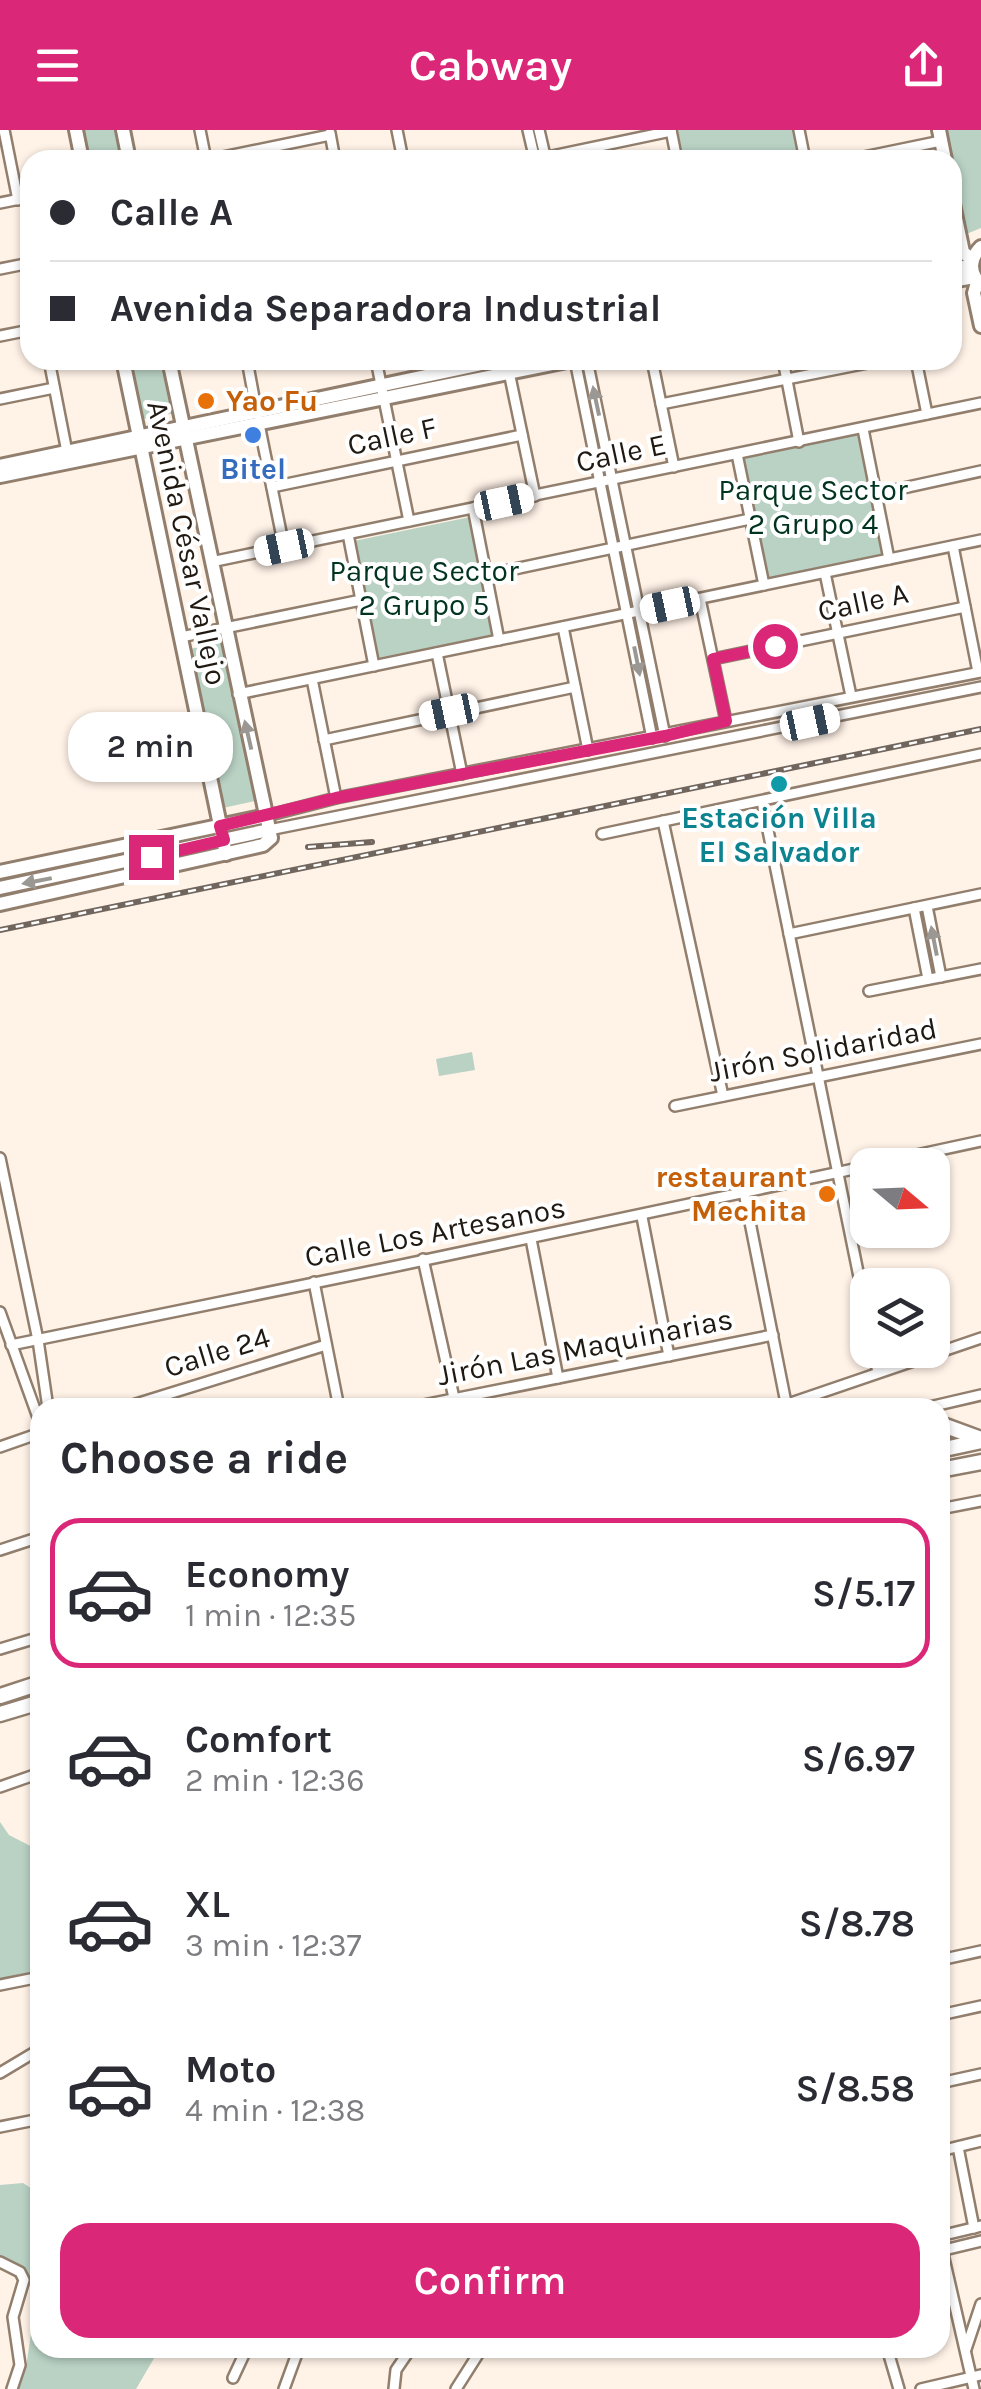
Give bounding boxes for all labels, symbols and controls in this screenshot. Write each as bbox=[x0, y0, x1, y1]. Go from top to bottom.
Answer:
icon: menu bbox=[30, 38, 85, 93]
icon: share bbox=[896, 38, 951, 93]
text: Cabway bbox=[409, 39, 572, 91]
text: Calle A bbox=[110, 190, 233, 235]
text: Avenida Separadora Industrial bbox=[110, 286, 661, 331]
place label: Yao Fu bbox=[226, 383, 318, 419]
one-way arrow bbox=[587, 385, 603, 416]
marker: Yao Fu bbox=[195, 390, 217, 412]
street label: Avenida César Vallejo bbox=[139, 397, 235, 689]
street label: Calle F bbox=[344, 409, 440, 463]
marker: Bitel bbox=[242, 424, 264, 446]
street label: Calle E bbox=[573, 426, 669, 480]
place label: Bitel bbox=[220, 451, 286, 487]
park label: Parque Sector 2 Grupo 4 bbox=[718, 472, 908, 542]
car bbox=[472, 481, 536, 523]
car bbox=[252, 526, 316, 568]
park label: Parque Sector 2 Grupo 5 bbox=[329, 553, 519, 623]
street label: Calle A bbox=[815, 575, 911, 629]
car bbox=[638, 584, 702, 626]
route start bbox=[753, 624, 798, 669]
one-way arrow bbox=[629, 646, 645, 677]
car bbox=[417, 691, 481, 733]
car bbox=[778, 701, 842, 743]
callout: 2 min bbox=[68, 712, 234, 782]
one-way arrow bbox=[240, 720, 255, 751]
text: 2 min bbox=[107, 728, 194, 765]
marker: Estación Villa El Salvador bbox=[768, 773, 790, 795]
place label: Estación Villa El Salvador bbox=[681, 800, 877, 870]
route end bbox=[129, 835, 174, 880]
one-way arrow bbox=[21, 873, 52, 889]
one-way arrow bbox=[925, 925, 941, 956]
street label: Jirón Solidaridad bbox=[706, 1010, 940, 1090]
north arrow bbox=[850, 1148, 950, 1248]
map controls bbox=[850, 1148, 950, 1368]
place label: restaurant Mechita bbox=[655, 1159, 807, 1229]
marker: restaurant Mechita bbox=[816, 1183, 838, 1205]
street label: Calle Los Artesanos bbox=[302, 1189, 568, 1275]
button: layers bbox=[850, 1268, 950, 1368]
street label: Jirón Las Maquinarias bbox=[434, 1301, 736, 1393]
street label: Calle 24 bbox=[160, 1319, 274, 1385]
text: Choose a ride bbox=[60, 1432, 348, 1484]
icon: car bbox=[65, 1548, 155, 1638]
text: Economy bbox=[185, 1552, 349, 1597]
text: S/5.17 bbox=[812, 1571, 915, 1616]
text: 1 min · 12:35 bbox=[185, 1597, 356, 1634]
icon: car bbox=[65, 1713, 155, 1803]
text: Comfort bbox=[185, 1717, 332, 1762]
text: S/6.97 bbox=[802, 1736, 915, 1781]
text: 2 min · 12:36 bbox=[185, 1762, 365, 1799]
icon: car bbox=[65, 1878, 155, 1968]
text: XL bbox=[185, 1882, 230, 1927]
text: S/8.78 bbox=[799, 1901, 915, 1946]
text: 3 min · 12:37 bbox=[185, 1927, 362, 1964]
icon: car bbox=[65, 2043, 155, 2133]
text: Moto bbox=[185, 2047, 276, 2092]
text: S/8.58 bbox=[795, 2066, 915, 2111]
text: 4 min · 12:38 bbox=[185, 2092, 365, 2129]
button: Confirm bbox=[60, 2223, 920, 2338]

